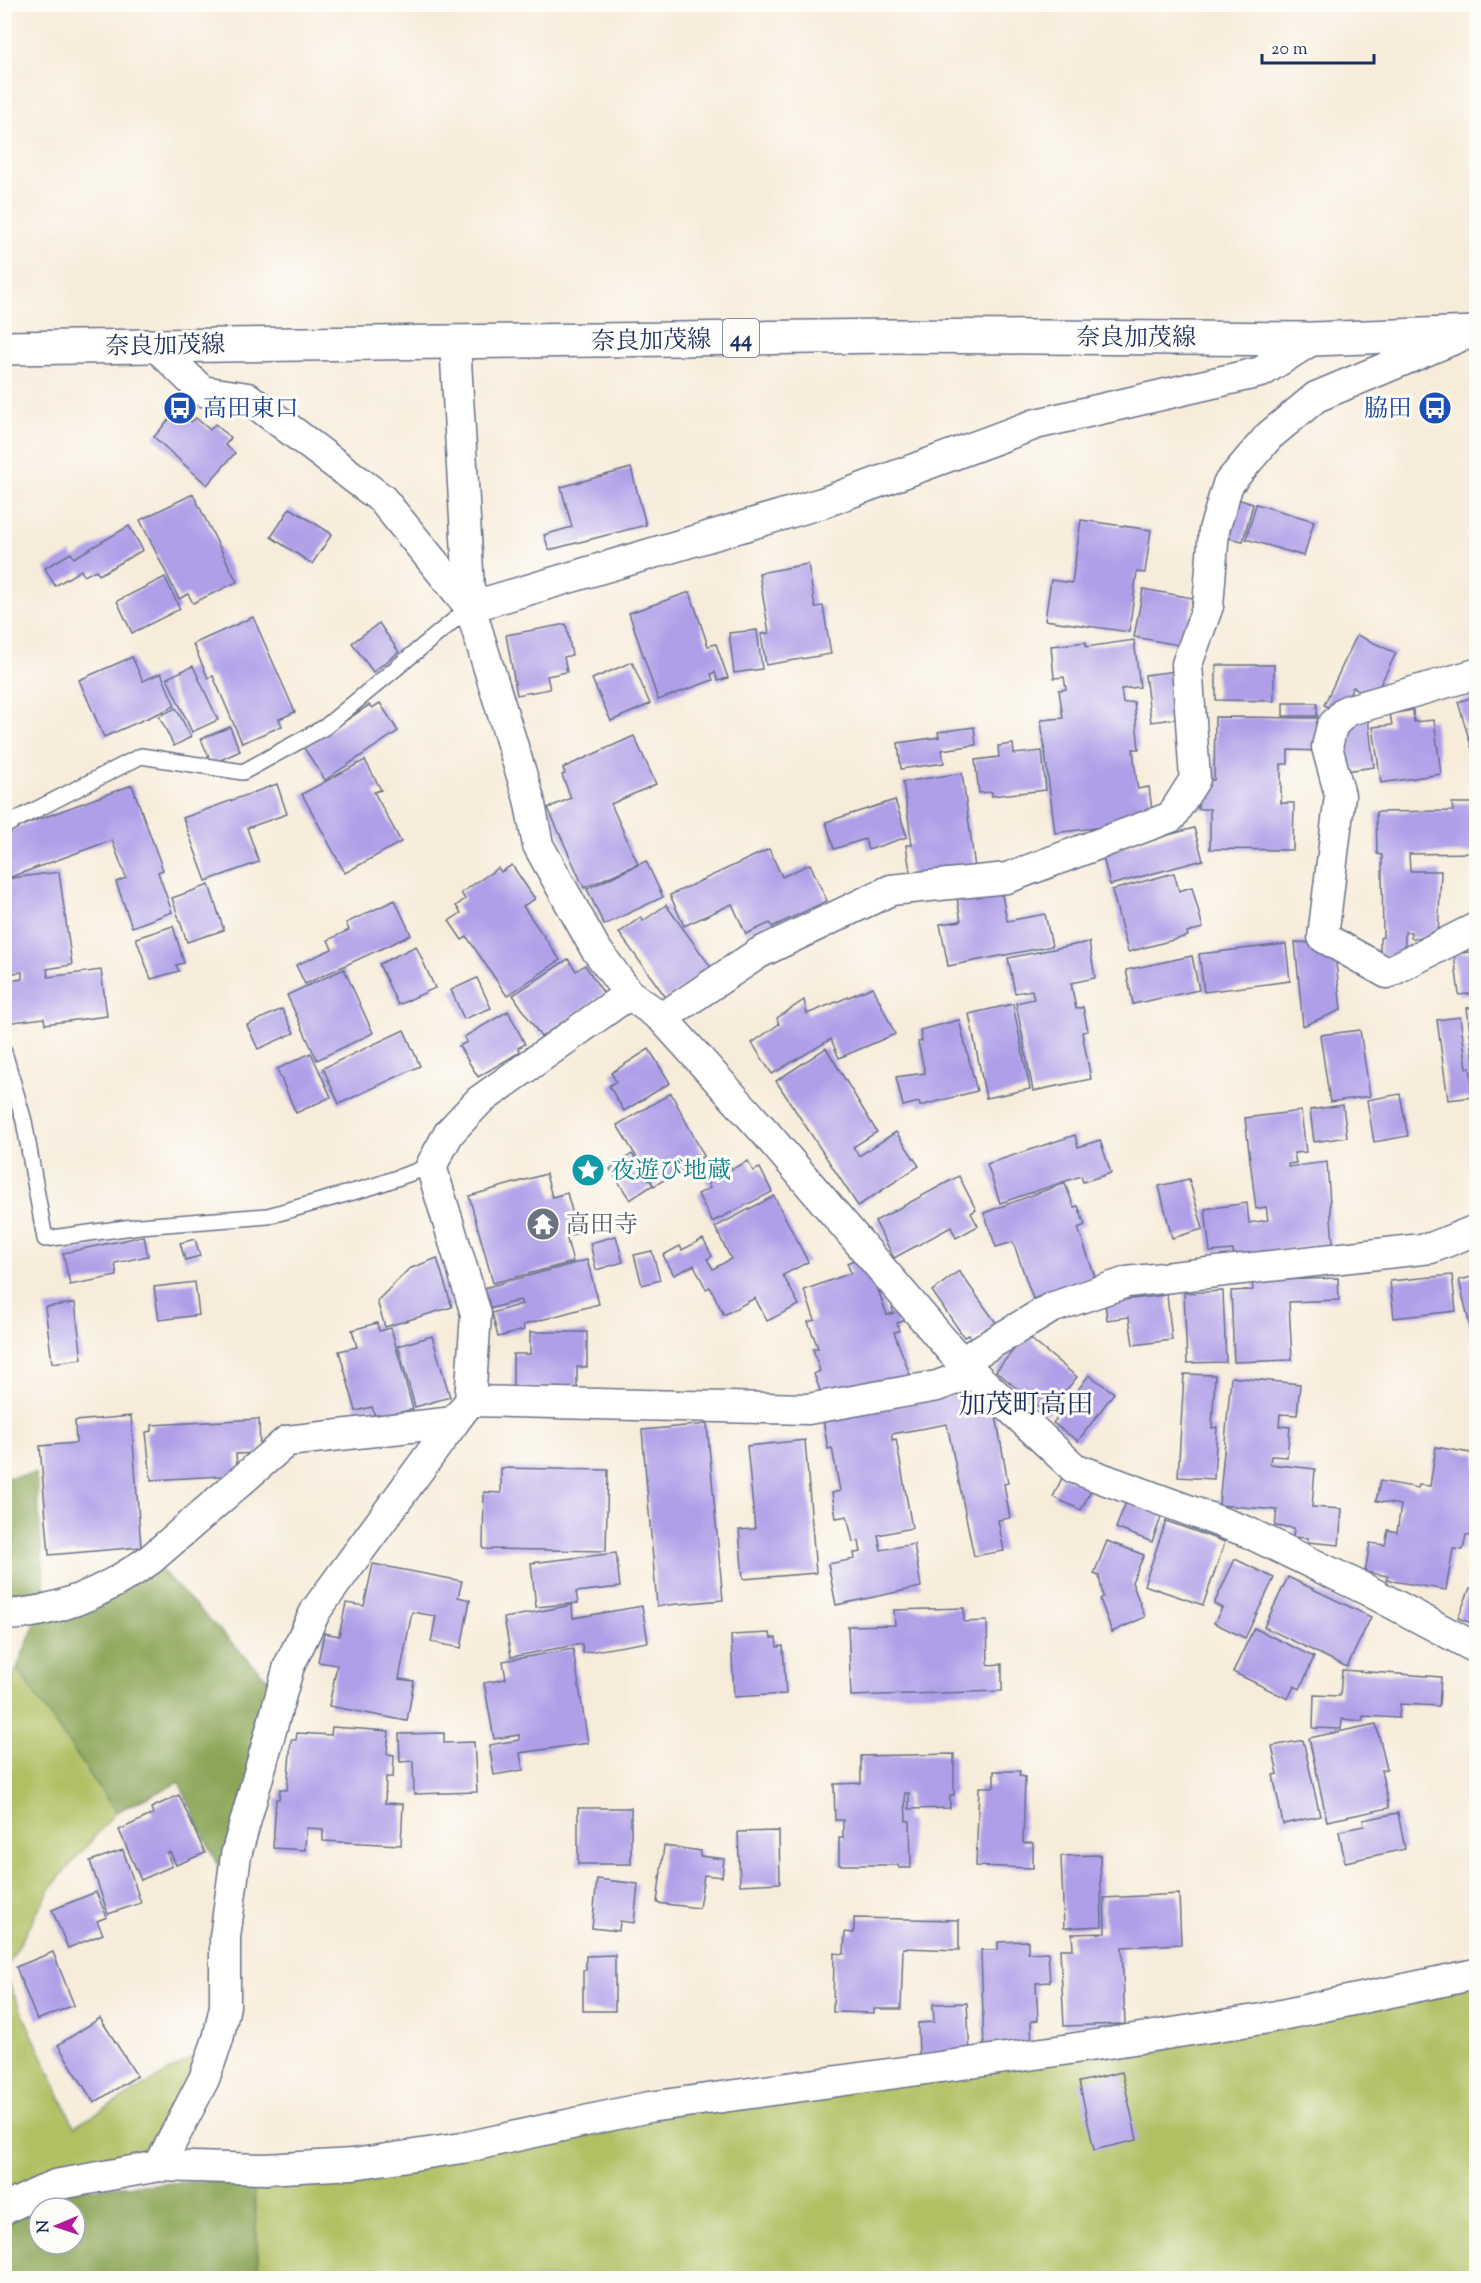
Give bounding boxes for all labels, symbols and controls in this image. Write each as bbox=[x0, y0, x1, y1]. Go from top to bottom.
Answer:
scale bar bbox=[1262, 27, 1374, 65]
text: 20 m bbox=[1271, 37, 1308, 63]
road number: 44 bbox=[723, 319, 759, 357]
street label: 奈良加茂線 bbox=[1076, 322, 1196, 356]
street label: 奈良加茂線 bbox=[591, 324, 711, 360]
street label: 奈良加茂線 bbox=[105, 329, 225, 365]
bus stop icon: 高田東口 bbox=[162, 390, 198, 426]
bus stop icon: 脇田 bbox=[1417, 390, 1453, 426]
place label: 高田東口 bbox=[203, 393, 299, 427]
place label: 脇田 bbox=[1364, 393, 1412, 427]
place icon: 夜遊び地蔵 bbox=[570, 1152, 606, 1188]
place label: 夜遊び地蔵 bbox=[611, 1155, 731, 1189]
temple icon: 高田寺 bbox=[525, 1206, 561, 1242]
place label: 高田寺 bbox=[566, 1209, 638, 1243]
district label: 加茂町高田 bbox=[959, 1387, 1094, 1426]
north arrow bbox=[27, 2196, 87, 2256]
text: N bbox=[33, 2219, 56, 2233]

